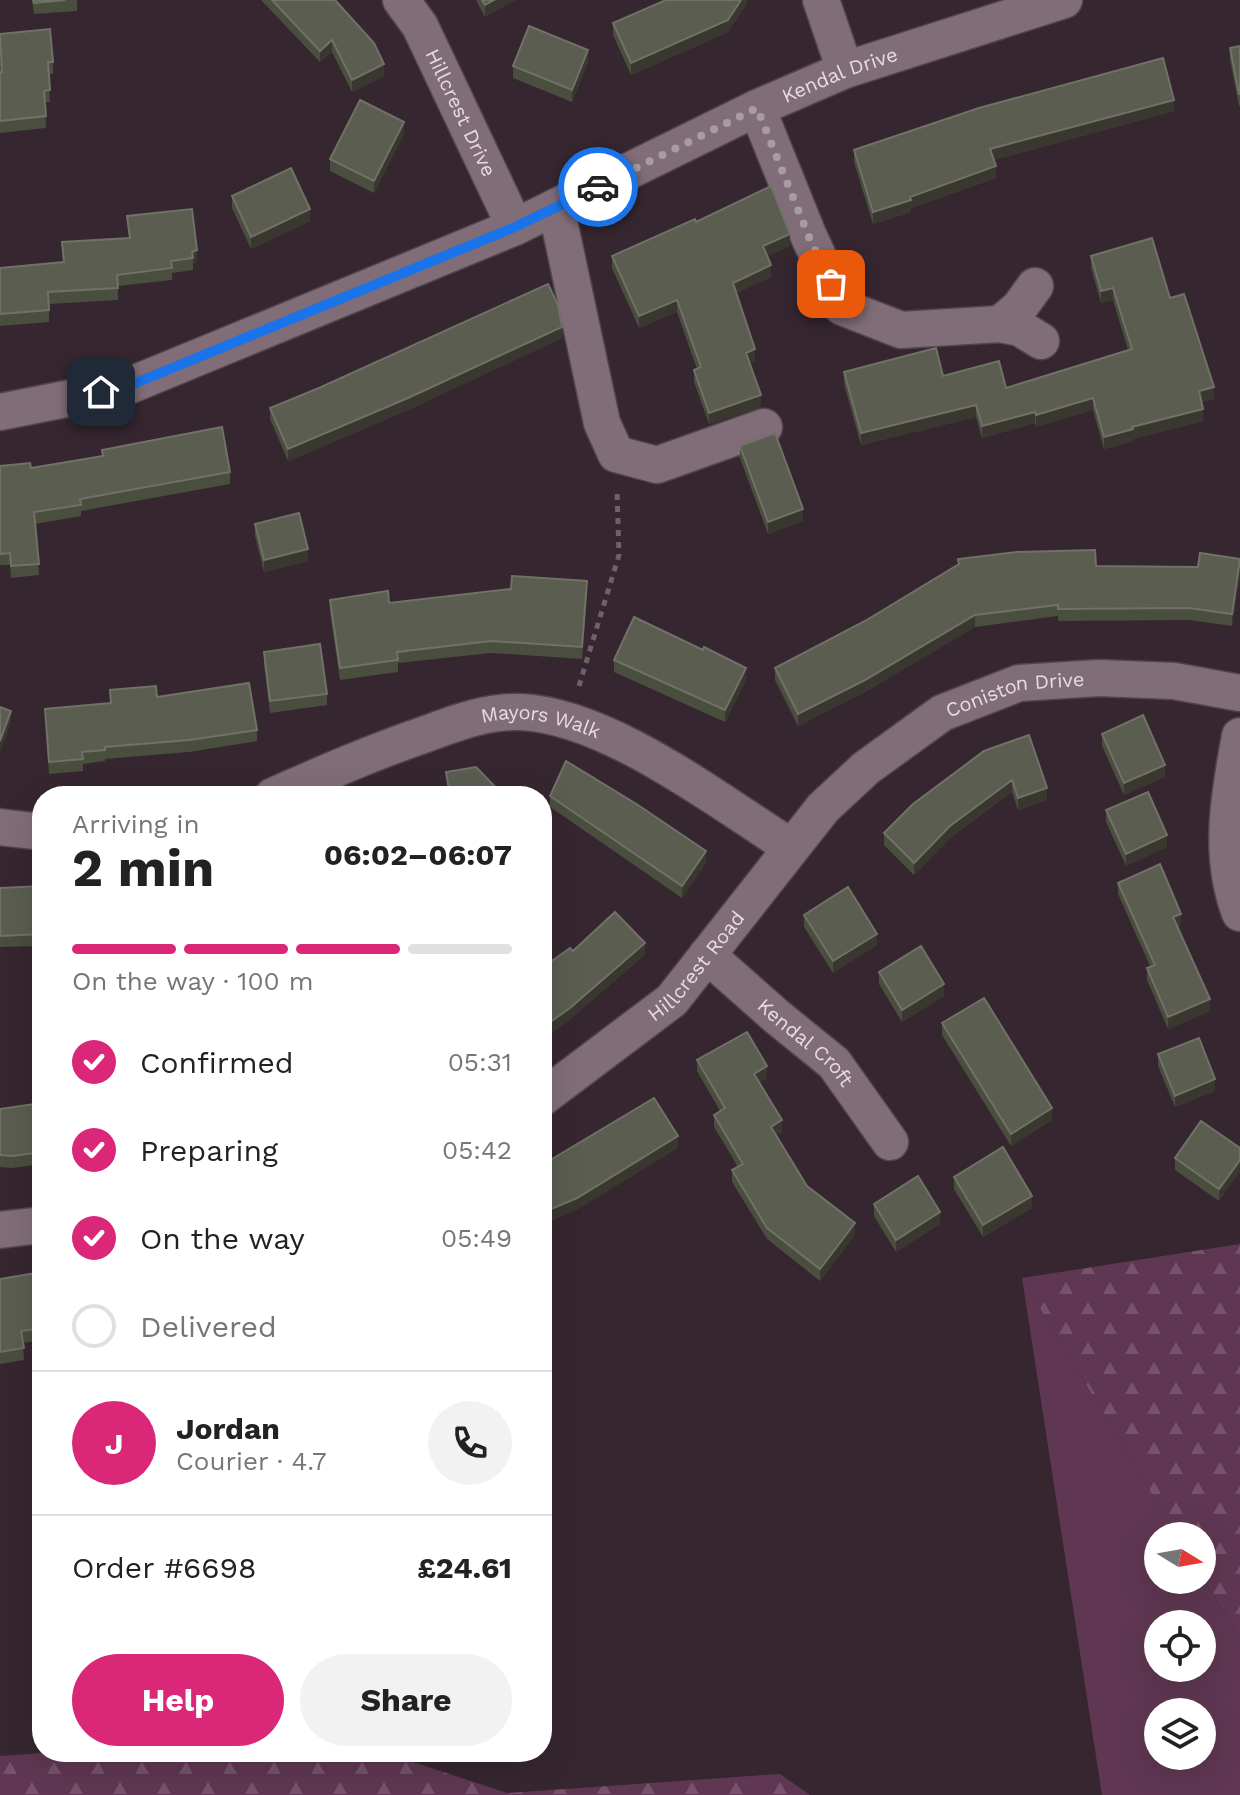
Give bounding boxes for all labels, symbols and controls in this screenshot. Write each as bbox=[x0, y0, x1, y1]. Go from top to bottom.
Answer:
street label: Kendal Drive bbox=[778, 42, 901, 108]
street label: Hillcrest Drive bbox=[421, 45, 501, 180]
courier bbox=[558, 147, 638, 227]
icon: car bbox=[576, 165, 620, 209]
pin bbox=[797, 250, 865, 318]
icon: bag bbox=[809, 262, 853, 306]
pin bbox=[67, 358, 135, 426]
icon: home bbox=[79, 370, 123, 414]
street label: Coniston Drive bbox=[942, 667, 1085, 722]
street label: Mayors Walk bbox=[479, 700, 604, 743]
text: Arriving in bbox=[72, 809, 200, 839]
text: 06:02–06:07 bbox=[324, 837, 512, 872]
text: 2 min bbox=[72, 838, 214, 899]
street label: Hillcrest Road bbox=[643, 906, 749, 1026]
text: On the way · 100 m bbox=[72, 966, 313, 996]
street label: Kendal Croft bbox=[753, 993, 859, 1091]
icon: check bbox=[72, 1040, 116, 1084]
text: Confirmed bbox=[140, 1045, 294, 1080]
text: 05:31 bbox=[448, 1047, 512, 1077]
icon: check bbox=[72, 1128, 116, 1172]
text: Preparing bbox=[140, 1133, 278, 1168]
text: 05:42 bbox=[442, 1135, 512, 1165]
icon: check bbox=[72, 1216, 116, 1260]
text: On the way bbox=[140, 1221, 305, 1256]
text: 05:49 bbox=[441, 1223, 512, 1253]
text: Delivered bbox=[140, 1309, 277, 1344]
button: phone bbox=[428, 1401, 512, 1485]
text: Jordan bbox=[176, 1411, 280, 1446]
text: J bbox=[105, 1426, 123, 1461]
text: Courier · 4.7 bbox=[176, 1446, 326, 1476]
north arrow bbox=[1144, 1522, 1216, 1594]
map controls bbox=[1144, 1522, 1216, 1770]
text: Order #6698 bbox=[72, 1550, 257, 1585]
text: £24.61 bbox=[417, 1550, 512, 1585]
button: locate bbox=[1144, 1610, 1216, 1682]
button: Help bbox=[72, 1654, 284, 1746]
button: Share bbox=[300, 1654, 512, 1746]
button: layers bbox=[1144, 1698, 1216, 1770]

